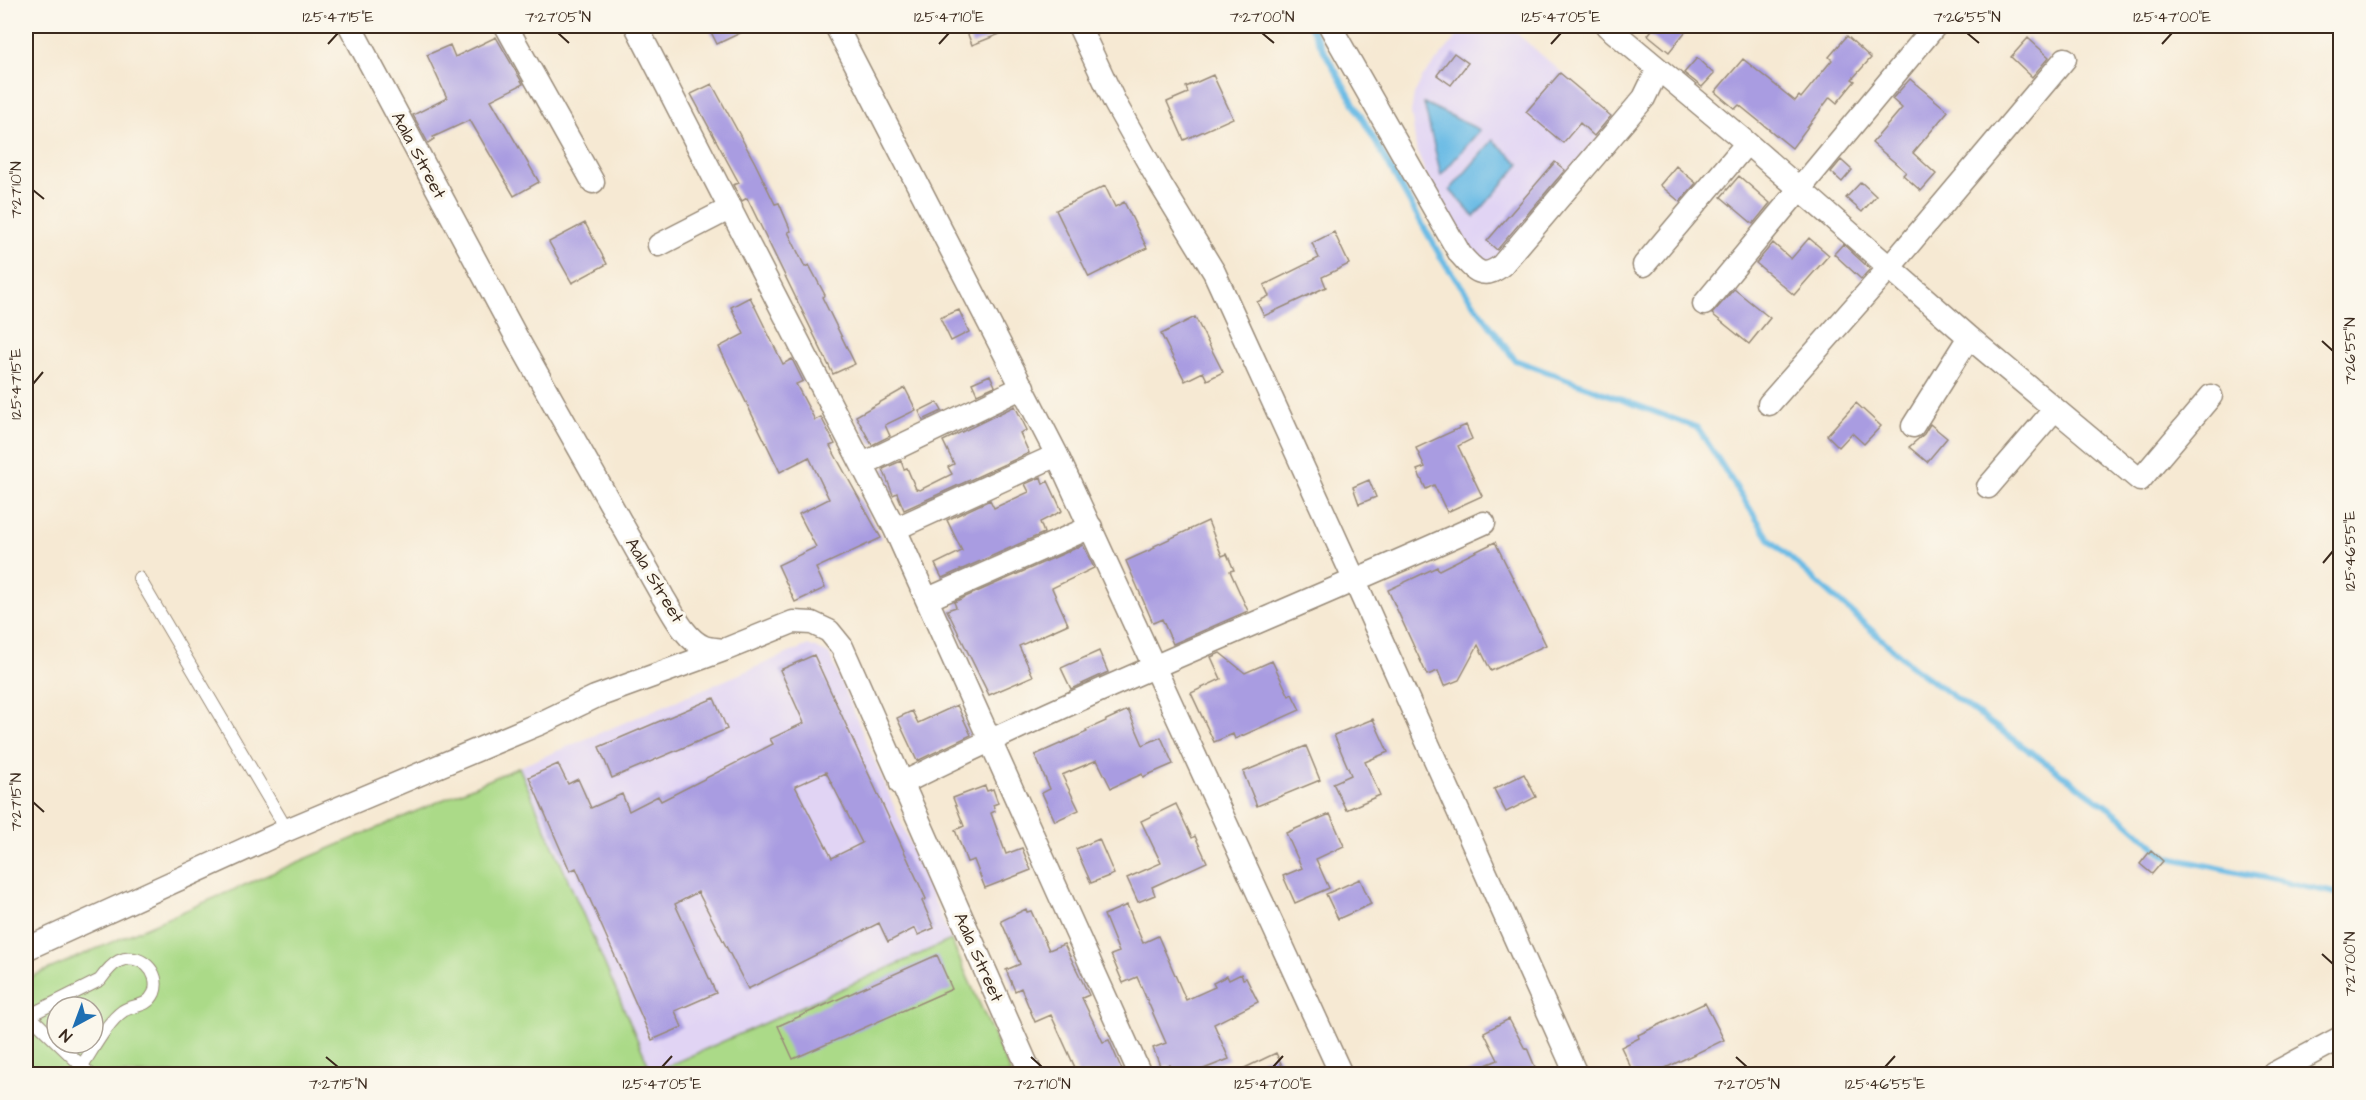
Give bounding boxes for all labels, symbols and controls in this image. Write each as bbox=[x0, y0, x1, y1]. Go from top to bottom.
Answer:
text: 125°47'15"E bbox=[302, 7, 374, 28]
text: 7°27'05"N bbox=[525, 7, 591, 28]
text: 125°47'10"E bbox=[914, 7, 984, 28]
text: 7°27'00"N bbox=[1230, 7, 1294, 28]
text: 125°47'05"E bbox=[1522, 7, 1601, 28]
text: 7°26'55"N bbox=[1933, 7, 2001, 28]
text: 125°47'00"E bbox=[2133, 7, 2211, 28]
street label: Aala Street bbox=[385, 107, 452, 204]
text: 7°27'10"N bbox=[6, 161, 27, 219]
text: 7°26'55"N bbox=[2340, 317, 2361, 385]
text: 125°47'15"E bbox=[6, 348, 27, 420]
text: 125°46'55"E bbox=[2340, 511, 2361, 591]
street label: Aala Street bbox=[619, 533, 690, 628]
text: 7°27'15"N bbox=[6, 773, 27, 831]
street label: Aala Street bbox=[948, 909, 1010, 1007]
text: 7°27'00"N bbox=[2340, 932, 2361, 996]
north arrow bbox=[45, 995, 105, 1055]
text: N bbox=[55, 1024, 77, 1047]
text: 7°27'15"N bbox=[309, 1074, 367, 1095]
text: 125°47'05"E bbox=[623, 1074, 702, 1095]
text: 7°27'10"N bbox=[1013, 1074, 1071, 1095]
text: 125°47'00"E bbox=[1234, 1074, 1312, 1095]
text: 7°27'05"N bbox=[1714, 1074, 1780, 1095]
text: 125°46'55"E bbox=[1845, 1074, 1925, 1095]

